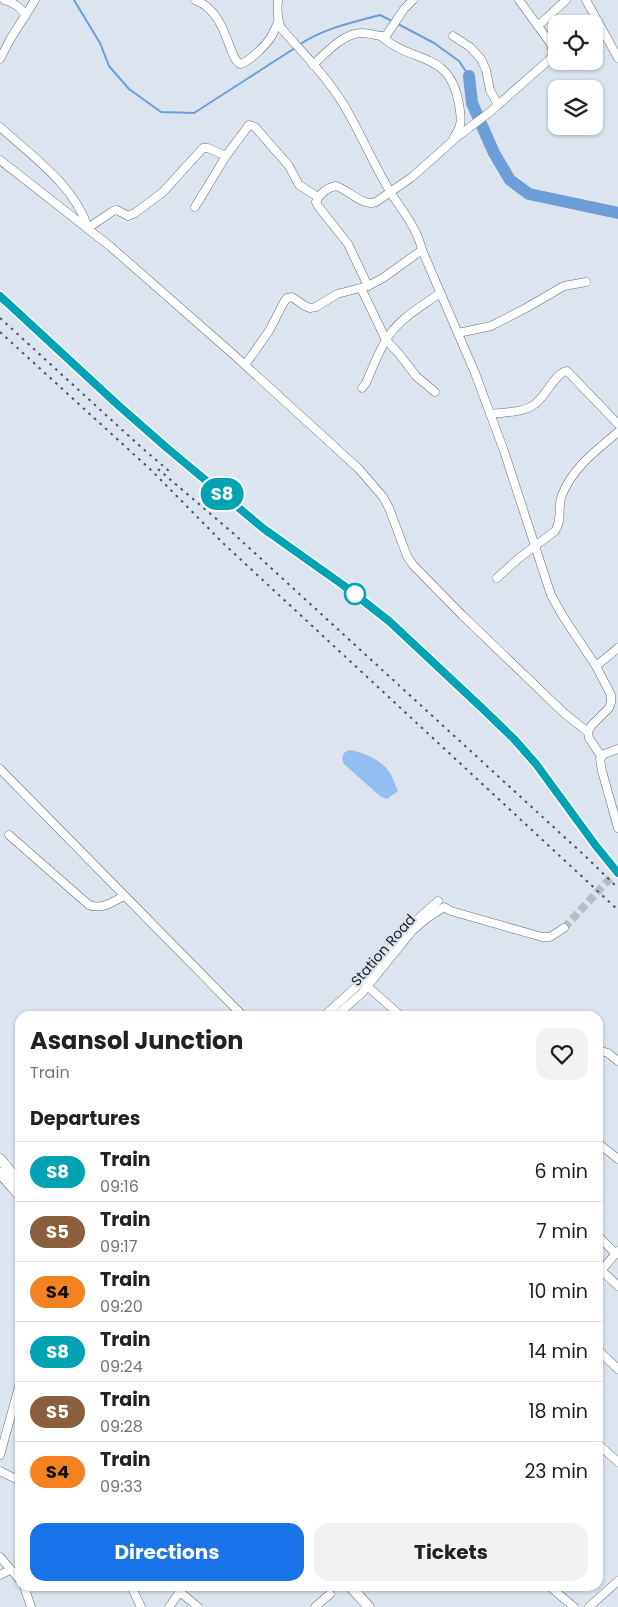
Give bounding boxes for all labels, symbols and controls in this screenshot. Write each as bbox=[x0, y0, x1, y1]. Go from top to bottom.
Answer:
map controls bbox=[548, 15, 603, 135]
button: locate bbox=[548, 15, 603, 70]
button: layers bbox=[548, 80, 603, 135]
line badge: S8 bbox=[200, 478, 244, 510]
text: S8 bbox=[211, 481, 233, 506]
unlabelled marker bbox=[344, 583, 366, 605]
street label: Station Road bbox=[346, 910, 420, 990]
text: Asansol Junction bbox=[30, 1024, 243, 1057]
button: heart bbox=[536, 1028, 588, 1080]
text: Train bbox=[30, 1061, 70, 1084]
text: Departures bbox=[30, 1105, 140, 1132]
text: Train bbox=[100, 1146, 151, 1173]
text: 6 min bbox=[534, 1158, 588, 1185]
text: S8 bbox=[46, 1159, 69, 1184]
text: 09:16 bbox=[100, 1175, 139, 1198]
text: Train bbox=[100, 1206, 151, 1233]
text: 7 min bbox=[536, 1218, 588, 1245]
text: S5 bbox=[46, 1219, 69, 1244]
text: 09:17 bbox=[100, 1235, 137, 1258]
text: Train bbox=[100, 1266, 151, 1293]
text: 10 min bbox=[529, 1278, 588, 1305]
text: S4 bbox=[46, 1279, 69, 1304]
text: 09:20 bbox=[100, 1295, 143, 1318]
text: Train bbox=[100, 1326, 151, 1353]
text: 14 min bbox=[528, 1338, 588, 1365]
text: S8 bbox=[46, 1339, 69, 1364]
text: 09:24 bbox=[100, 1355, 143, 1378]
text: Train bbox=[100, 1386, 151, 1413]
text: 18 min bbox=[528, 1398, 588, 1425]
text: S5 bbox=[46, 1399, 69, 1424]
text: 09:28 bbox=[100, 1415, 143, 1438]
text: Train bbox=[100, 1446, 151, 1473]
text: 23 min bbox=[524, 1458, 588, 1485]
text: S4 bbox=[46, 1459, 69, 1484]
text: 09:33 bbox=[100, 1475, 142, 1498]
button: Directions bbox=[30, 1523, 304, 1581]
button: Tickets bbox=[314, 1523, 588, 1581]

